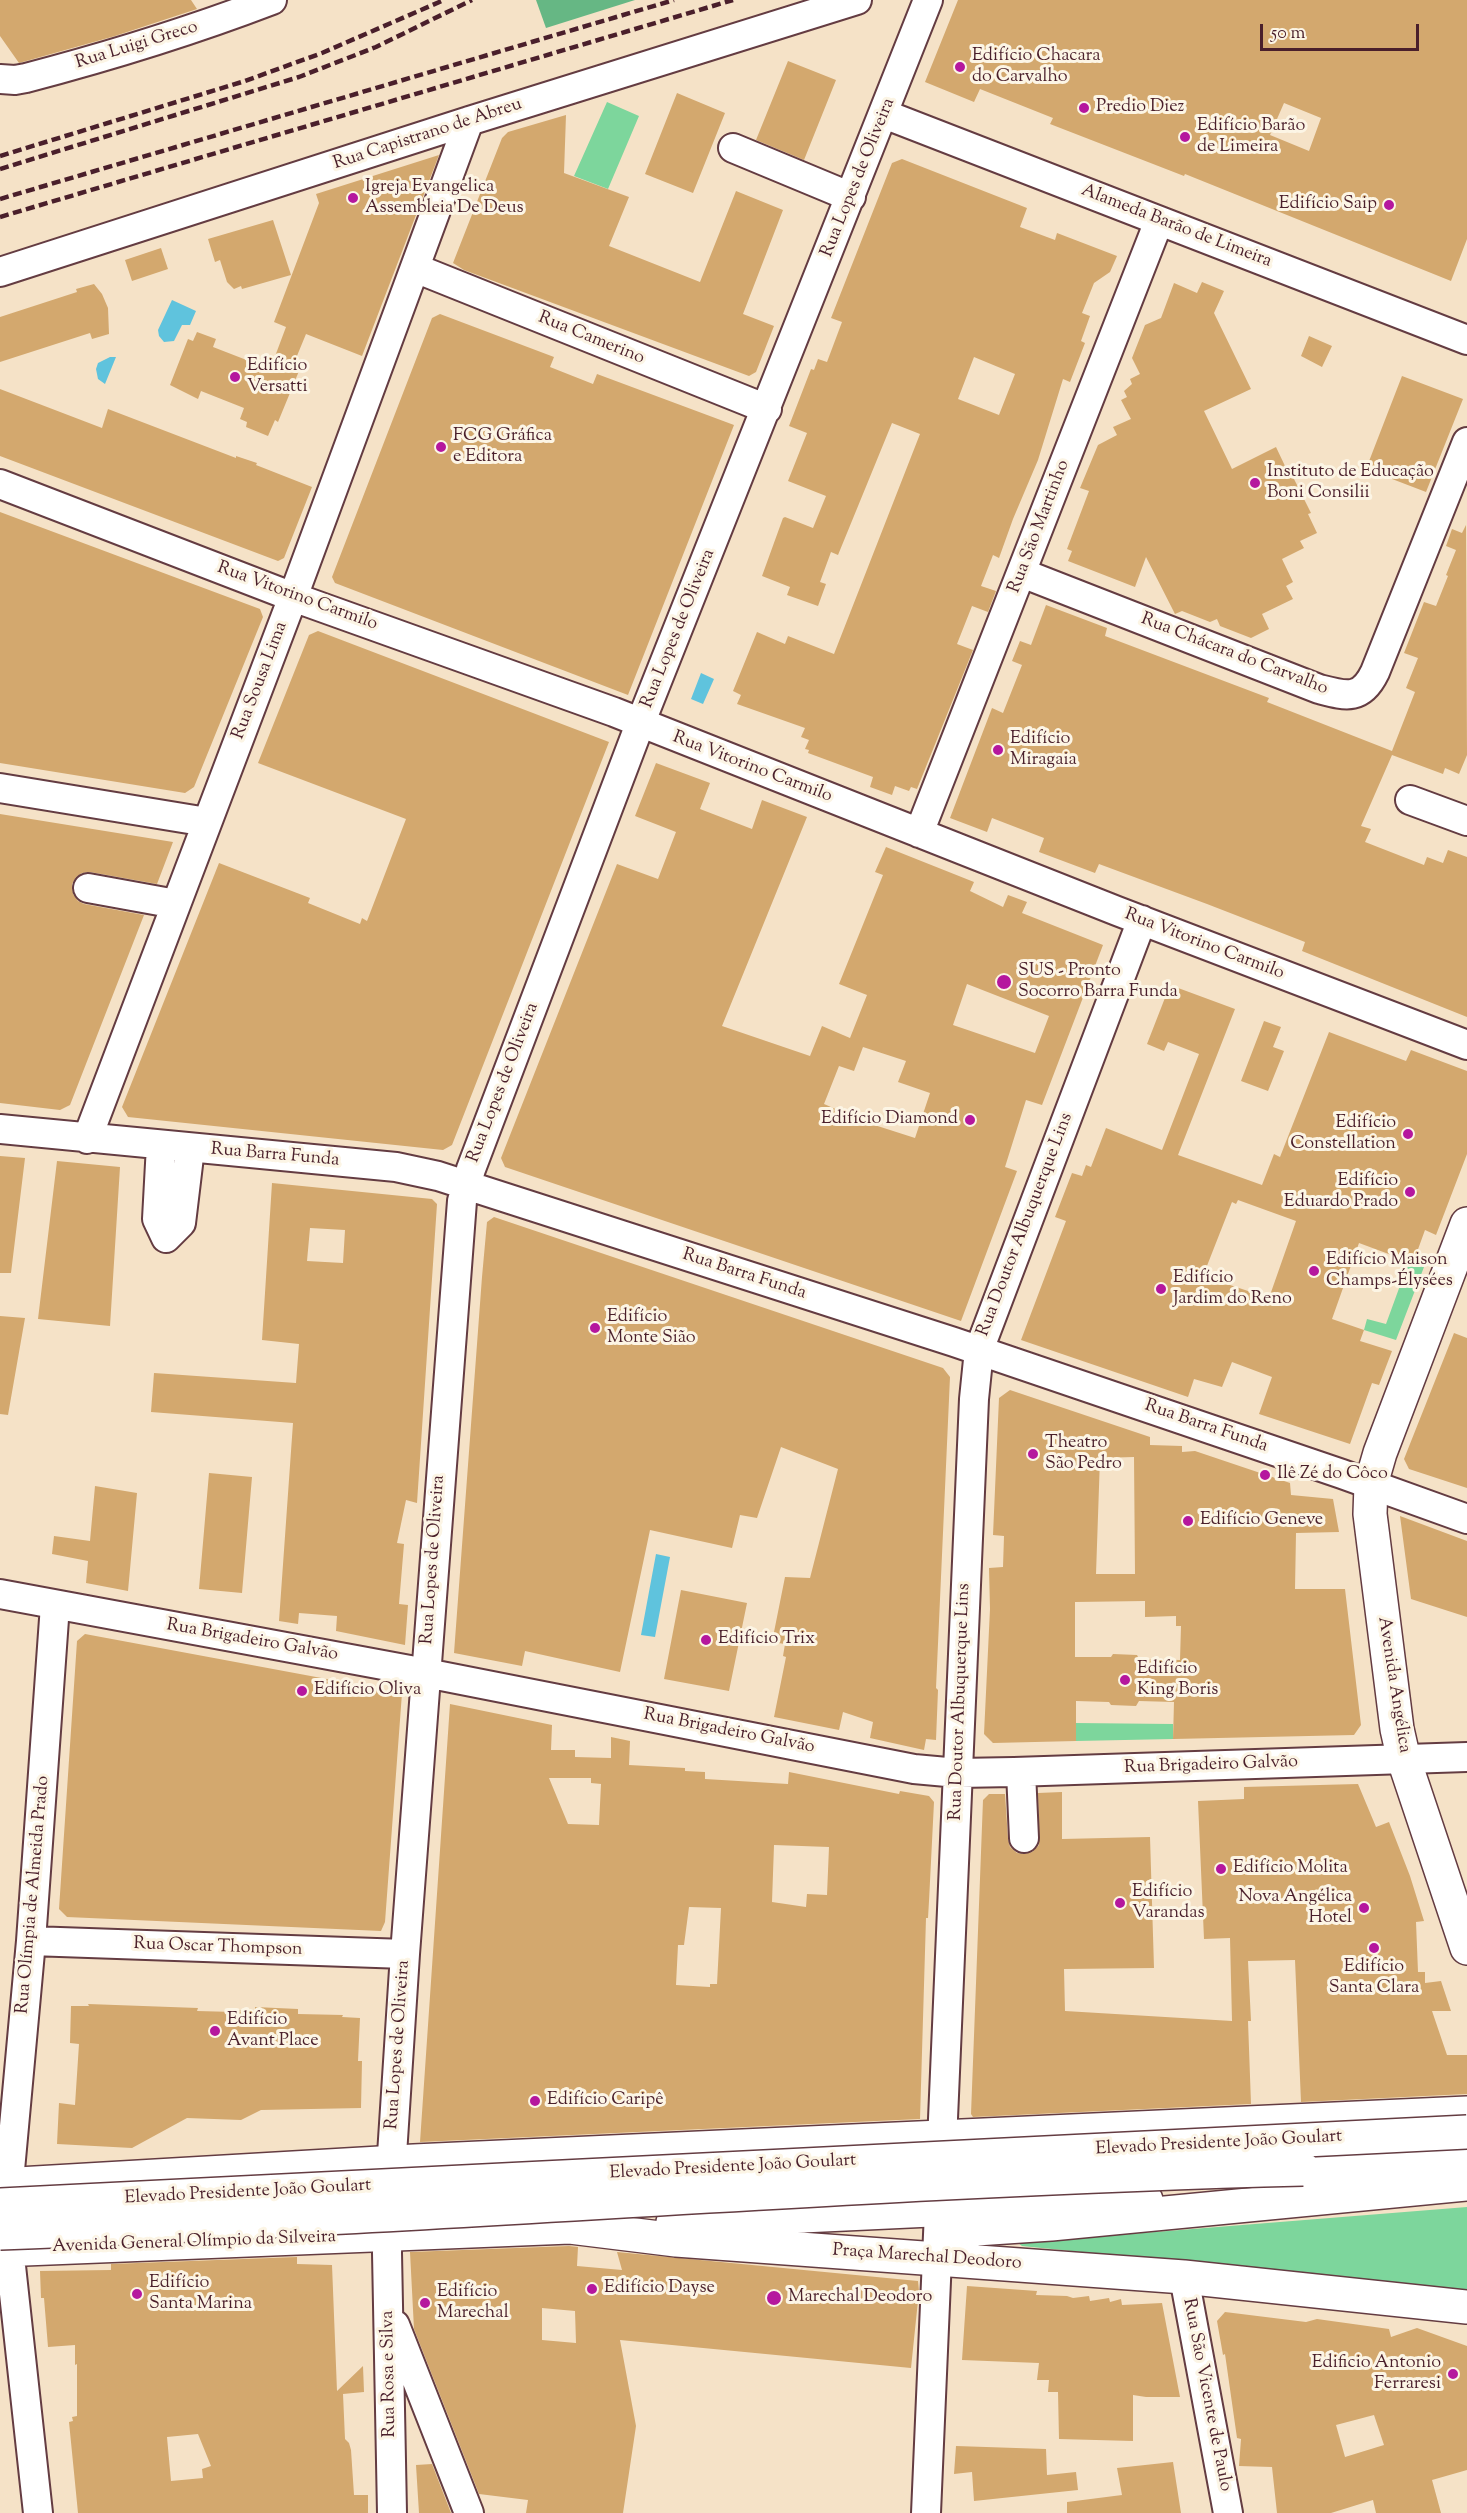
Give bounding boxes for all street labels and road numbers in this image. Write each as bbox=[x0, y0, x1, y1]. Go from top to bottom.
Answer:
street label: Rua Luigi Greco bbox=[73, 17, 201, 75]
street label: Rua Capistrano de Abreu bbox=[331, 94, 525, 176]
street label: Rua Lopes de Oliveira bbox=[817, 95, 901, 261]
street label: Alameda Barão de Limeira bbox=[1078, 181, 1274, 273]
street label: Rua Camerino bbox=[535, 308, 647, 370]
street label: Rua São Martinho bbox=[1005, 457, 1075, 597]
street label: Rua Lopes de Oliveira bbox=[637, 546, 721, 712]
street label: Rua Vitorino Carmilo bbox=[214, 558, 380, 636]
street label: Rua Chácara do Carvalho bbox=[1137, 609, 1331, 701]
street label: Rua Sousa Lima bbox=[229, 619, 293, 743]
street label: Rua Vitorino Carmilo bbox=[669, 728, 835, 808]
street label: Rua Vitorino Carmilo bbox=[1121, 905, 1287, 985]
street label: Rua Lopes de Oliveira bbox=[464, 1000, 544, 1166]
street label: Rua Doutor Albuquerque Lins bbox=[973, 1110, 1079, 1340]
street label: Rua Barra Funda bbox=[210, 1140, 340, 1172]
street label: Rua Barra Funda bbox=[679, 1245, 809, 1305]
street label: Rua Barra Funda bbox=[1142, 1396, 1270, 1458]
street label: Rua Lopes de Oliveira bbox=[417, 1475, 451, 1645]
street label: Rua Doutor Albuquerque Lins bbox=[946, 1583, 976, 1821]
street label: Rua Brigadeiro Galvão bbox=[165, 1615, 339, 1667]
street label: Avenida Angélica bbox=[1372, 1615, 1414, 1755]
street label: Rua Brigadeiro Galvão bbox=[642, 1705, 816, 1759]
street label: Rua Brigadeiro Galvão bbox=[1124, 1752, 1298, 1780]
street label: Rua Olímpia de Almeida Prado bbox=[13, 1775, 55, 2015]
street label: Rua Oscar Thompson bbox=[133, 1934, 303, 1962]
street label: Rua Lopes de Oliveira bbox=[382, 1960, 416, 2130]
street label: Elevado Presidente João Goulart bbox=[1095, 2127, 1343, 2161]
street label: Elevado Presidente João Goulart bbox=[609, 2151, 857, 2185]
street label: Elevado Presidente João Goulart bbox=[124, 2176, 372, 2210]
street label: Avenida General Olímpio da Silveira bbox=[52, 2227, 336, 2259]
street label: Praça Marechal Deodoro bbox=[832, 2241, 1022, 2275]
street label: Rua São Vicente de Paulo bbox=[1177, 2297, 1235, 2493]
street label: Rua Rosa e Silva bbox=[378, 2310, 402, 2438]

